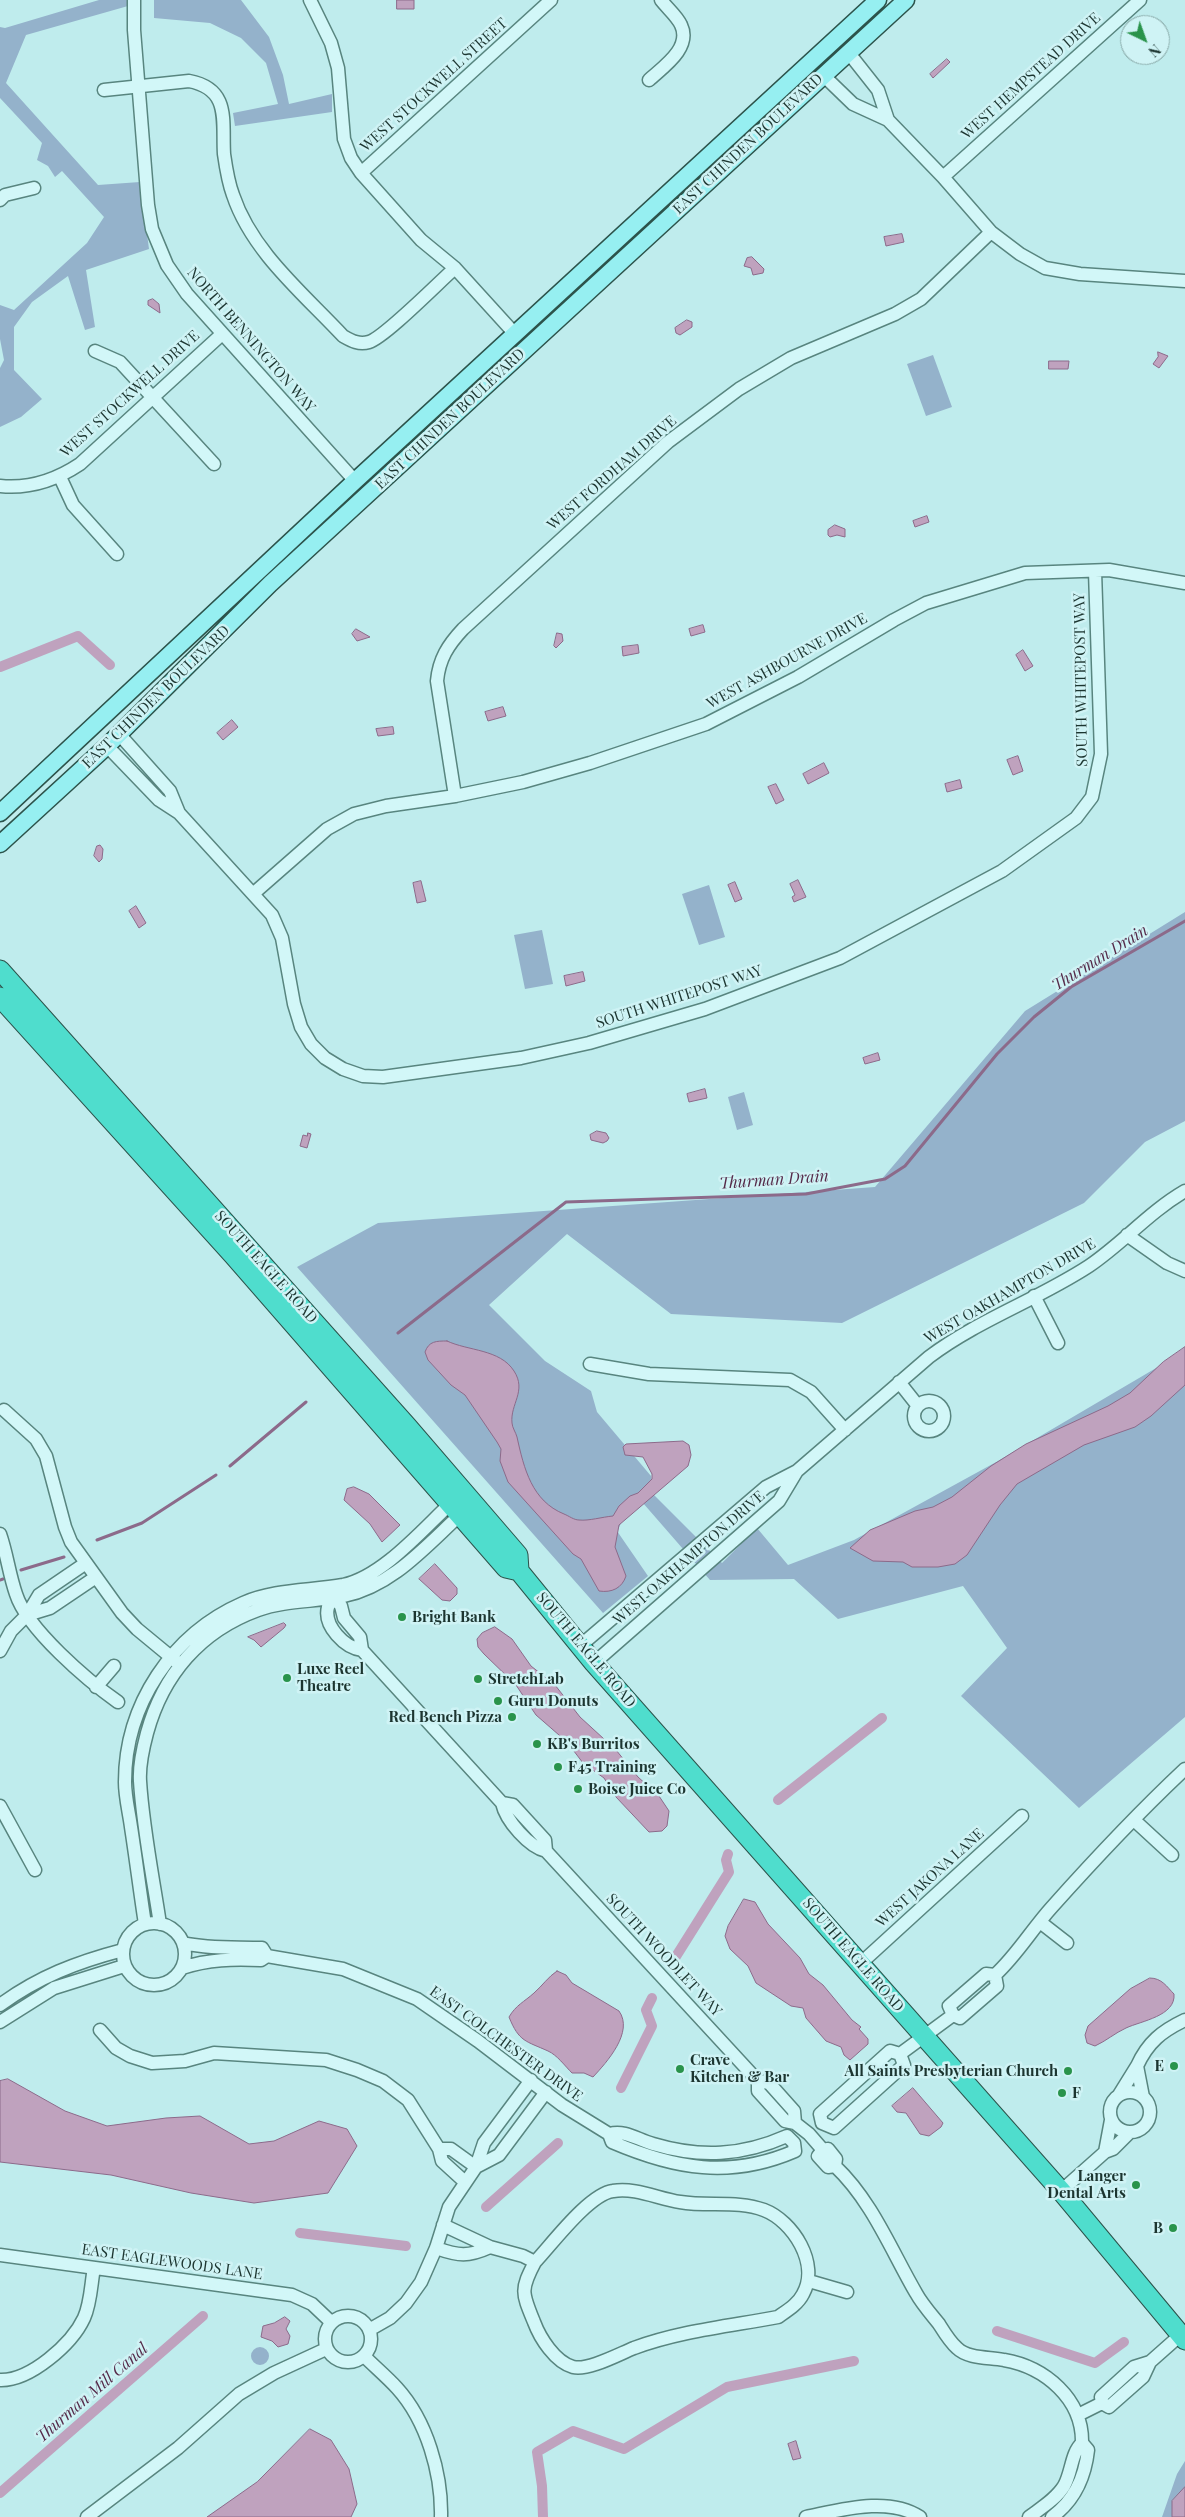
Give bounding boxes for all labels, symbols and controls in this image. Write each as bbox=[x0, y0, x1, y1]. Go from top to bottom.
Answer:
street label: WEST HEMPSTEAD DRIVE bbox=[958, 9, 1104, 143]
street label: WEST STOCKWELL STREET bbox=[357, 14, 511, 156]
north arrow bbox=[1120, 15, 1170, 65]
text: N bbox=[1145, 40, 1165, 61]
street label: EAST CHINDEN BOULEVARD bbox=[669, 70, 827, 218]
street label: NORTH BENNINGTON WAY bbox=[183, 264, 319, 416]
street label: WEST STOCKWELL DRIVE bbox=[57, 327, 203, 461]
street label: EAST CHINDEN BOULEVARD bbox=[371, 345, 529, 493]
street label: WEST FORDHAM DRIVE bbox=[544, 412, 680, 534]
street label: SOUTH WHITEPOST WAY bbox=[1070, 593, 1092, 767]
street label: WEST ASHBOURNE DRIVE bbox=[704, 609, 870, 713]
street label: EAST CHINDEN BOULEVARD bbox=[79, 622, 233, 772]
water label: Thurman Drain bbox=[1048, 921, 1152, 995]
street label: SOUTH WHITEPOST WAY bbox=[594, 962, 764, 1032]
water label: Thurman Drain bbox=[719, 1167, 829, 1193]
street label: SOUTH EAGLE ROAD bbox=[211, 1207, 321, 1327]
street label: WEST OAKHAMPTON DRIVE bbox=[921, 1235, 1099, 1347]
street label: WEST OAKHAMPTON DRIVE bbox=[610, 1487, 768, 1629]
street label: SOUTH EAGLE ROAD bbox=[532, 1589, 640, 1711]
place label: Bright Bank bbox=[412, 1608, 496, 1626]
marker: Bright Bank bbox=[396, 1611, 408, 1623]
place label: Luxe Reel Theatre bbox=[297, 1660, 364, 1695]
place label: StretchLab bbox=[488, 1670, 564, 1688]
marker: Luxe Reel Theatre bbox=[281, 1672, 293, 1684]
marker: StretchLab bbox=[472, 1673, 484, 1685]
place label: Guru Donuts bbox=[508, 1692, 598, 1710]
marker: Guru Donuts bbox=[492, 1695, 504, 1707]
place label: Red Bench Pizza bbox=[388, 1708, 502, 1726]
marker: Red Bench Pizza bbox=[506, 1711, 518, 1723]
place label: KB's Burritos bbox=[547, 1735, 640, 1753]
marker: KB's Burritos bbox=[531, 1738, 543, 1750]
place label: F45 Training bbox=[568, 1758, 656, 1776]
marker: F45 Training bbox=[552, 1761, 564, 1773]
place label: Boise Juice Co bbox=[588, 1780, 686, 1798]
marker: Boise Juice Co bbox=[572, 1783, 584, 1795]
street label: WEST JAKONA LANE bbox=[872, 1825, 988, 1931]
street label: SOUTH WOODLET WAY bbox=[602, 1890, 726, 2020]
street label: SOUTH EAGLE ROAD bbox=[799, 1894, 907, 2016]
street label: EAST COLCHESTER DRIVE bbox=[426, 1982, 586, 2106]
place label: Crave Kitchen & Bar bbox=[690, 2051, 789, 2086]
place label: E bbox=[1154, 2057, 1164, 2075]
marker: E bbox=[1168, 2060, 1180, 2072]
place label: All Saints Presbyterian Church bbox=[845, 2062, 1058, 2080]
marker: Crave Kitchen & Bar bbox=[674, 2063, 686, 2075]
marker: All Saints Presbyterian Church bbox=[1062, 2065, 1074, 2077]
place label: F bbox=[1072, 2084, 1081, 2102]
marker: F bbox=[1056, 2087, 1068, 2099]
place label: Langer Dental Arts bbox=[1047, 2167, 1126, 2202]
marker: Langer Dental Arts bbox=[1130, 2179, 1142, 2191]
place label: B bbox=[1153, 2219, 1163, 2237]
marker: B bbox=[1167, 2222, 1179, 2234]
street label: EAST EAGLEWOODS LANE bbox=[80, 2240, 264, 2284]
water label: Thurman Mill Canal bbox=[32, 2339, 152, 2447]

